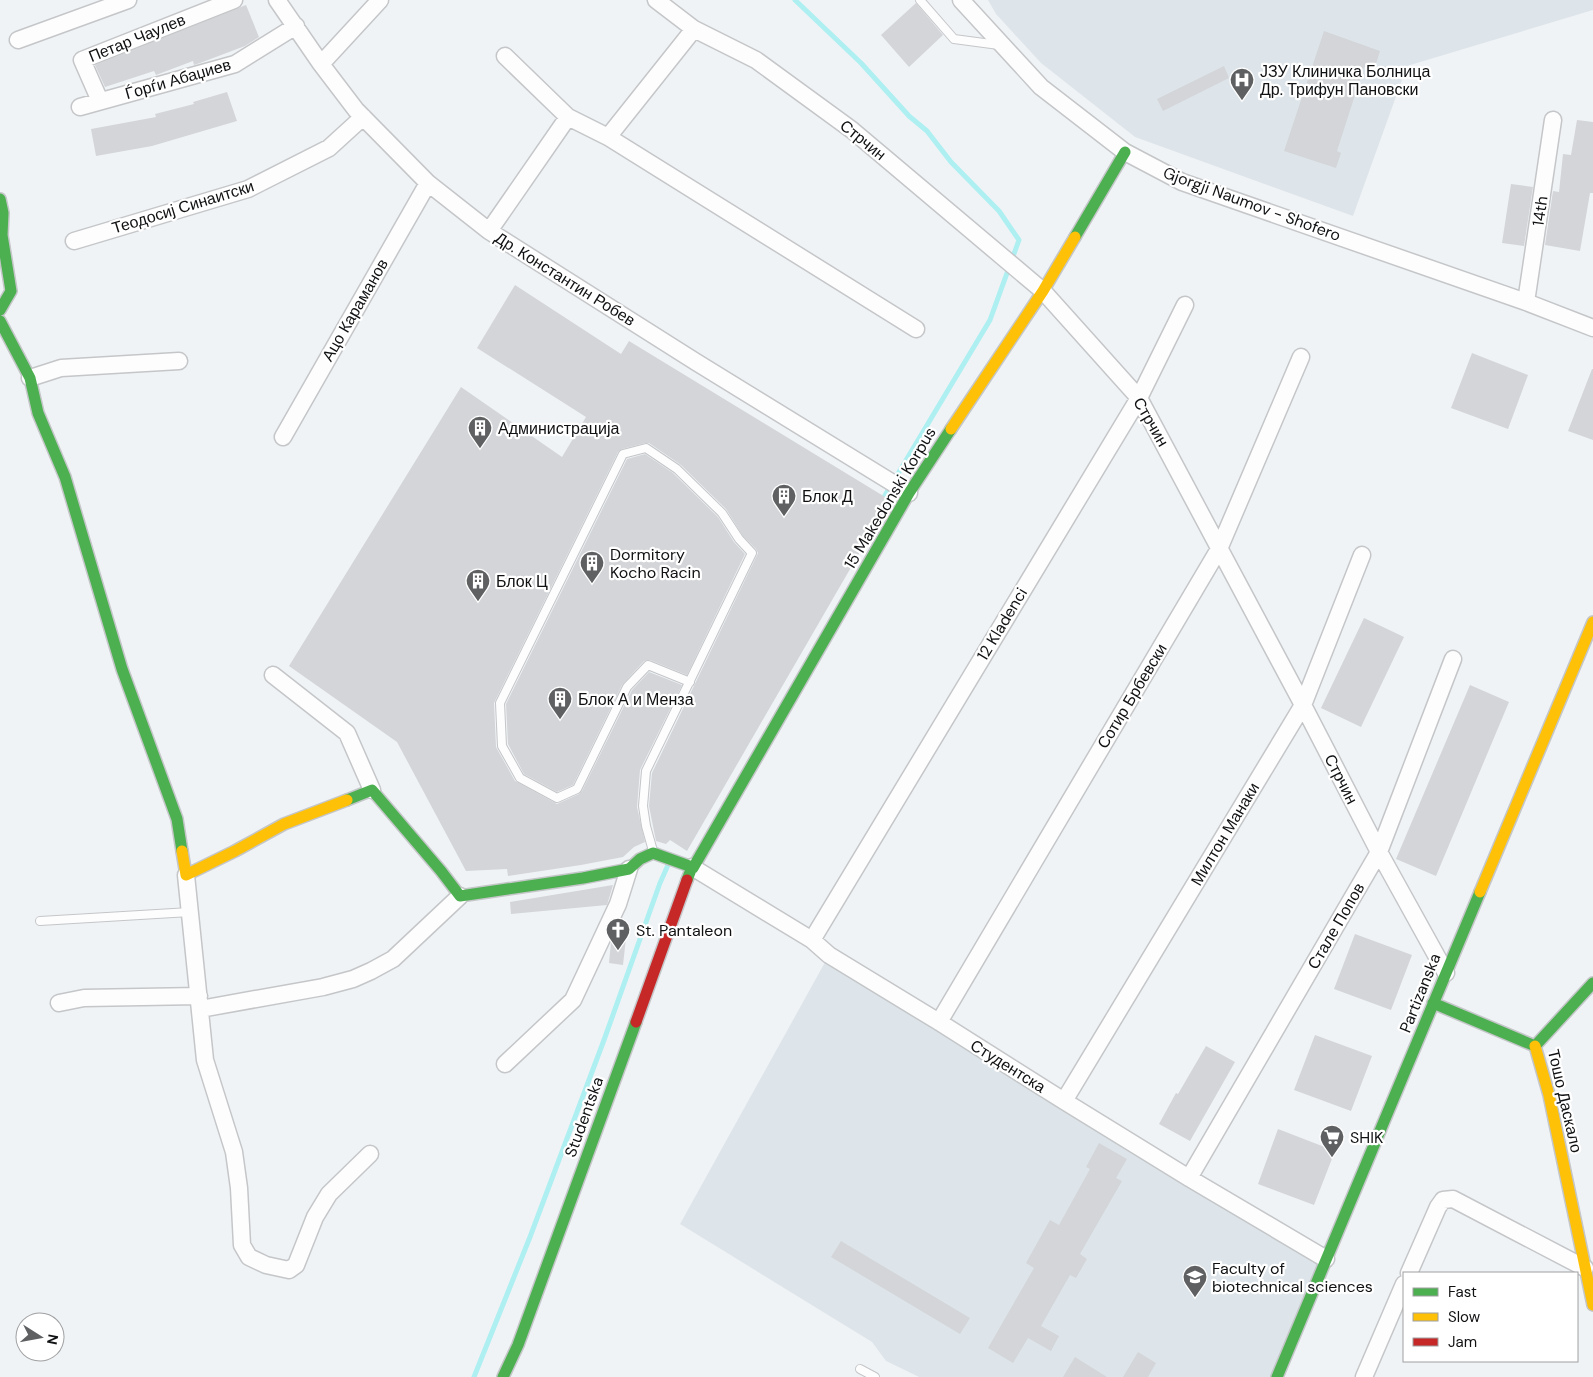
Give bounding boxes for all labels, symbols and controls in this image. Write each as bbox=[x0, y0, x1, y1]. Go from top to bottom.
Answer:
street label: Петар Чаулев bbox=[85, 9, 189, 67]
street label: Ѓорѓи Абаџиев bbox=[123, 54, 233, 104]
place label: ЈЗУ Клиничка Болница Др. Трифун Пановски bbox=[1260, 61, 1430, 100]
hospital icon: ЈЗУ Клиничка Болница Др. Трифун Пановски bbox=[1229, 67, 1255, 101]
street label: Стрчин bbox=[836, 115, 890, 165]
street label: Gjorgji Naumov - Shofero bbox=[1160, 162, 1344, 246]
street label: Теодосиј Синаитски bbox=[109, 175, 257, 239]
street label: 14th bbox=[1528, 195, 1552, 227]
street label: Др. Константин Робев bbox=[491, 227, 639, 331]
street label: Ацо Караманов bbox=[317, 255, 393, 365]
street label: Стрчин bbox=[1129, 394, 1173, 450]
building icon: Администрација bbox=[467, 415, 493, 449]
place label: Администрација bbox=[498, 418, 620, 439]
street label: 15 Makedonski Korpus bbox=[839, 423, 941, 573]
building icon: Блок Д bbox=[771, 483, 797, 517]
place label: Блок Д bbox=[802, 486, 853, 507]
place label: Dormitory Kocho Racin bbox=[610, 544, 701, 583]
building icon: Dormitory Kocho Racin bbox=[579, 550, 605, 584]
building icon: Блок Ц bbox=[465, 568, 491, 602]
place label: Блок Ц bbox=[496, 571, 548, 592]
street label: 12 Kladenci bbox=[972, 584, 1032, 664]
street label: Сотир Брбевски bbox=[1092, 640, 1172, 752]
building icon: Блок А и Менза bbox=[547, 686, 573, 720]
place label: Блок А и Менза bbox=[578, 689, 694, 710]
street label: Стрчин bbox=[1319, 750, 1363, 808]
street label: Милтон Манаки bbox=[1186, 779, 1264, 889]
street label: Стале Попов bbox=[1303, 879, 1369, 973]
church icon: St. Pantaleon bbox=[605, 917, 631, 951]
place label: St. Pantaleon bbox=[636, 920, 732, 941]
street label: Partizanska bbox=[1395, 950, 1445, 1036]
street label: Студентска bbox=[966, 1035, 1050, 1097]
street label: Тошо Даскало bbox=[1543, 1047, 1587, 1155]
street label: Studentska bbox=[560, 1074, 608, 1160]
supermarket icon: SHIK bbox=[1319, 1124, 1345, 1158]
place label: SHIK bbox=[1350, 1127, 1383, 1148]
place label: Faculty of biotechnical sciences bbox=[1212, 1258, 1373, 1297]
school or university icon: Faculty of biotechnical sciences bbox=[1182, 1264, 1208, 1298]
legend bbox=[1403, 1272, 1578, 1362]
text: Fast bbox=[1448, 1282, 1477, 1302]
text: Slow bbox=[1448, 1307, 1481, 1327]
north arrow bbox=[15, 1312, 65, 1362]
text: Jam bbox=[1448, 1332, 1477, 1352]
text: N bbox=[43, 1333, 63, 1346]

